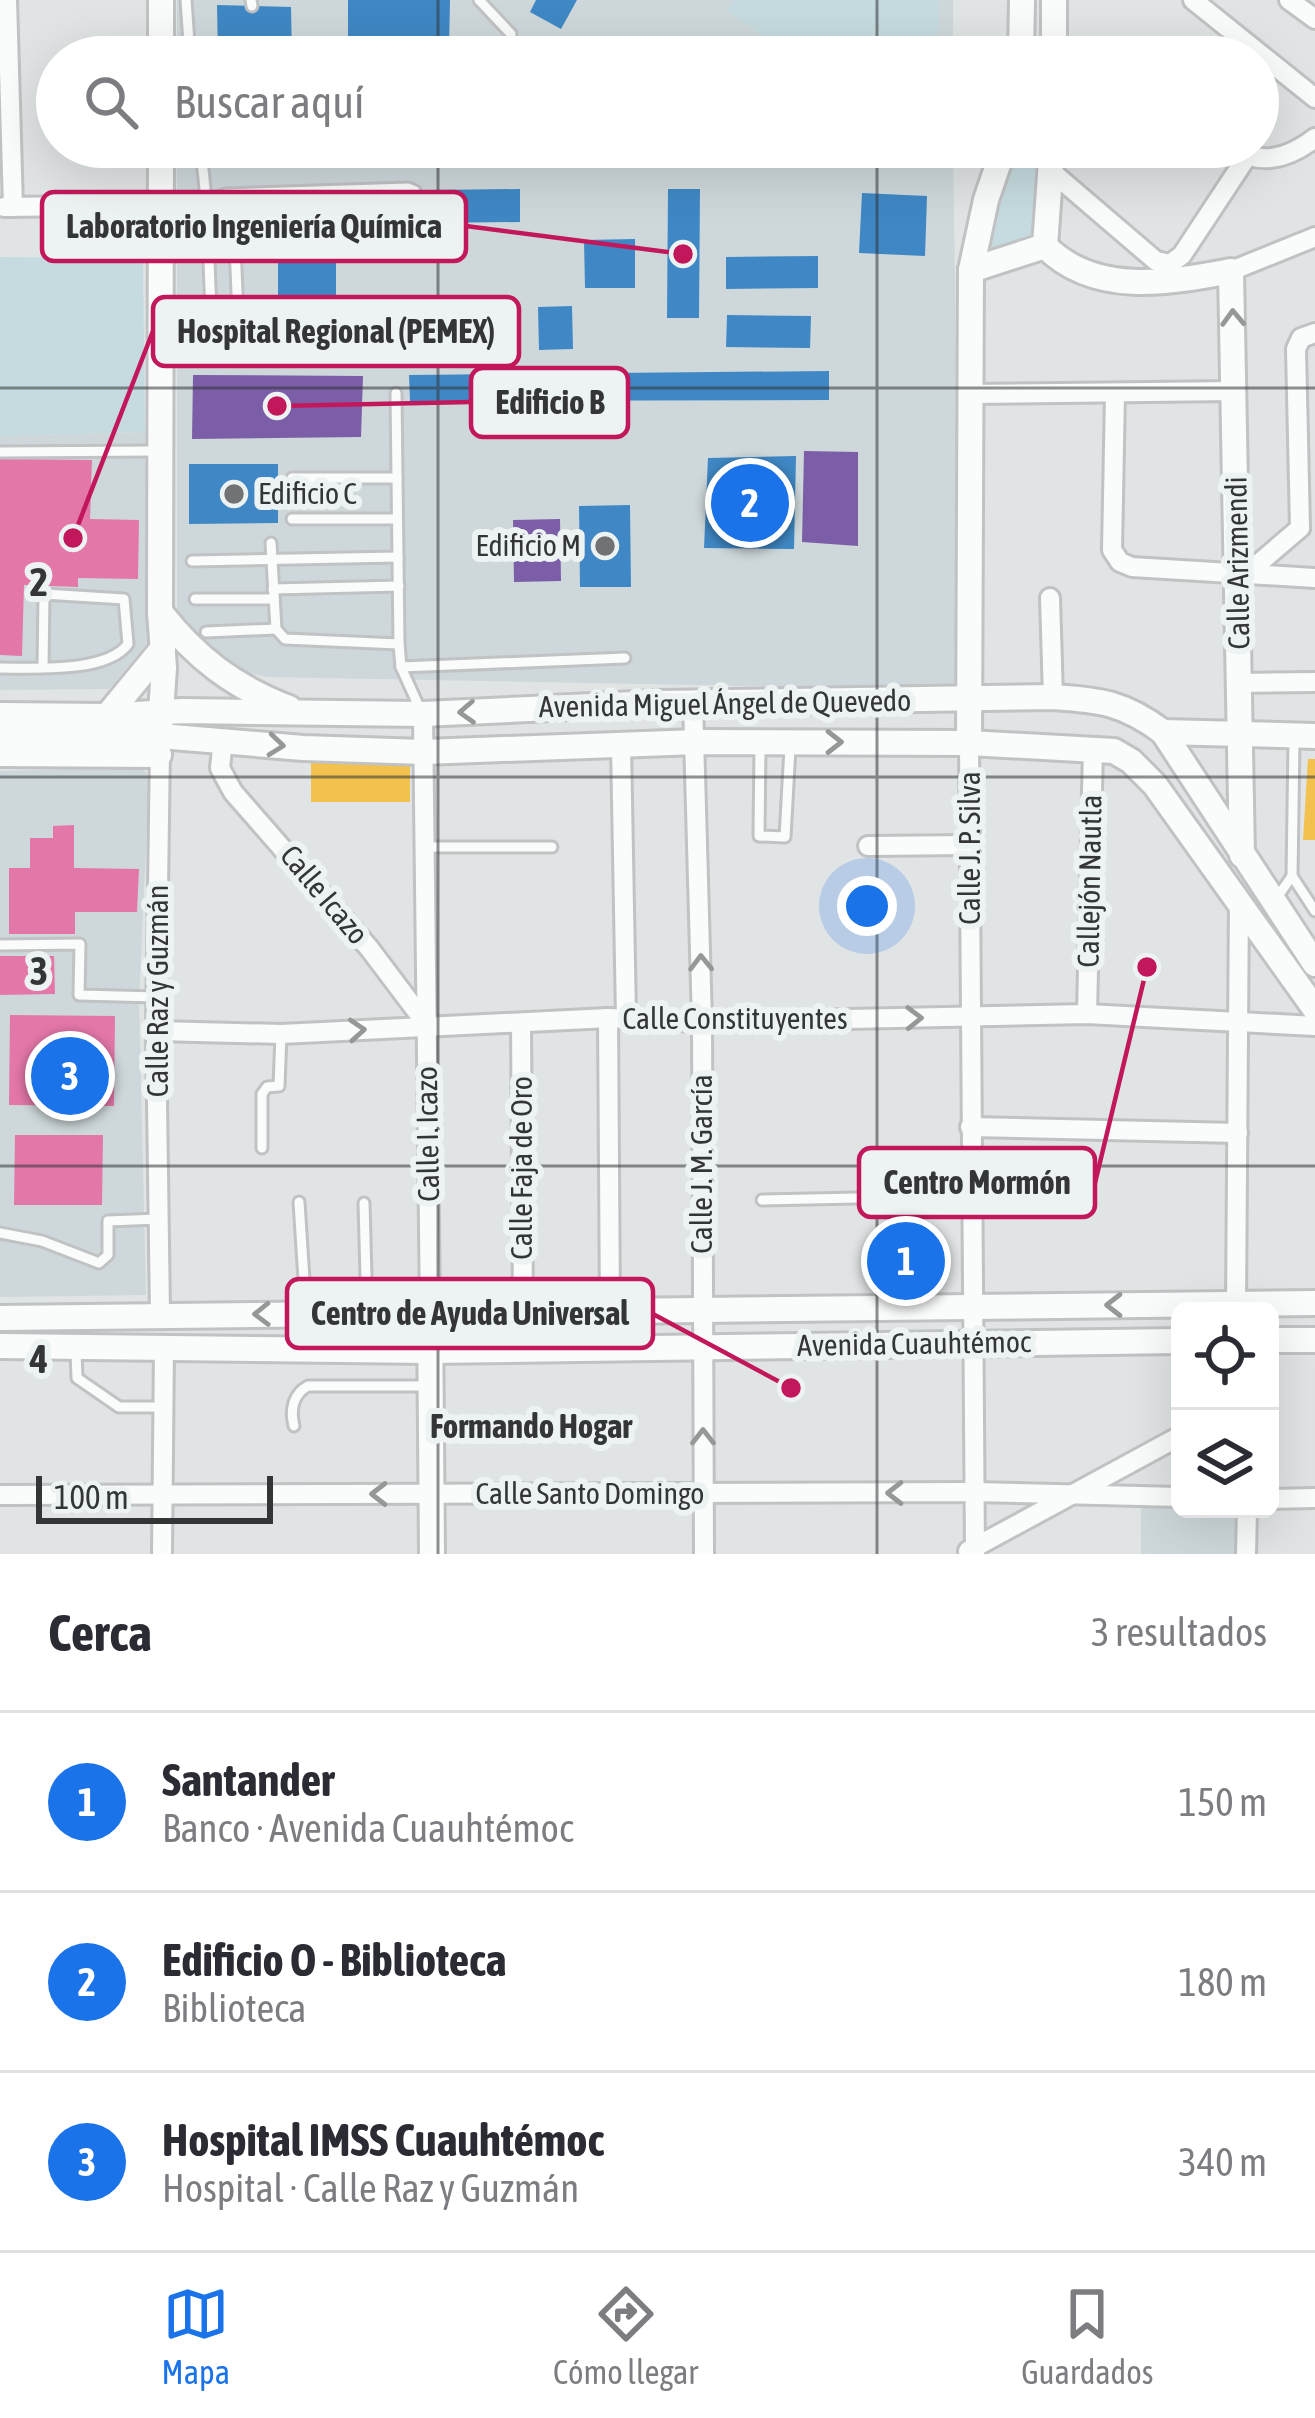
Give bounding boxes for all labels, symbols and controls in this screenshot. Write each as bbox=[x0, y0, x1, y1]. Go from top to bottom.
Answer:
search box bbox=[36, 36, 1279, 168]
icon: search bbox=[78, 69, 144, 135]
text: Buscar aquí bbox=[174, 76, 364, 128]
callout: Laboratorio Ingeniería Química bbox=[42, 192, 466, 261]
text: Laboratorio Ingeniería Química bbox=[66, 207, 442, 245]
callout: Hospital Regional (PEMEX) bbox=[153, 297, 519, 366]
one-way arrow bbox=[1220, 308, 1246, 327]
text: Hospital Regional (PEMEX) bbox=[177, 312, 495, 350]
callout: Edificio B bbox=[471, 368, 628, 437]
text: Edificio B bbox=[495, 383, 605, 421]
pin: 2 bbox=[711, 458, 789, 548]
place label: Edificio C bbox=[258, 476, 357, 510]
street label: Calle Arizmendi bbox=[1218, 476, 1256, 650]
marker: Edificio C bbox=[221, 481, 247, 507]
place label: Edificio M bbox=[476, 528, 581, 562]
marker: Edificio M bbox=[592, 533, 618, 559]
text: 2 bbox=[30, 560, 48, 604]
street label: Avenida Miguel Ángel de Quevedo bbox=[538, 683, 912, 723]
one-way arrow bbox=[457, 699, 476, 725]
one-way arrow bbox=[825, 729, 844, 755]
one-way arrow bbox=[266, 732, 286, 758]
street label: Calle J. P. Silva bbox=[952, 771, 986, 925]
street label: Callejón Nautla bbox=[1070, 794, 1108, 968]
street label: Calle Icazo bbox=[274, 838, 376, 951]
your location bbox=[837, 876, 897, 936]
street label: Calle Raz y Guzmán bbox=[140, 885, 174, 1097]
text: 3 bbox=[30, 949, 48, 993]
one-way arrow bbox=[688, 953, 714, 971]
street label: Calle Constituyentes bbox=[623, 1001, 847, 1035]
one-way arrow bbox=[906, 1005, 924, 1031]
one-way arrow bbox=[348, 1017, 367, 1043]
pin: 3 bbox=[31, 1031, 109, 1121]
street label: Calle I. Icazo bbox=[409, 1066, 445, 1202]
street label: Calle J. M. García bbox=[684, 1074, 718, 1254]
street label: Calle Faja de Oro bbox=[504, 1076, 538, 1260]
callout: Centro Mormón bbox=[859, 1148, 1095, 1217]
text: Centro Mormón bbox=[883, 1163, 1071, 1201]
pin: 1 bbox=[867, 1216, 945, 1306]
callout: Centro de Ayuda Universal bbox=[287, 1279, 653, 1348]
one-way arrow bbox=[1104, 1292, 1122, 1318]
text: Centro de Ayuda Universal bbox=[311, 1294, 630, 1332]
one-way arrow bbox=[252, 1300, 271, 1326]
map controls bbox=[1171, 1302, 1279, 1518]
button: locate bbox=[1171, 1302, 1279, 1410]
street label: Avenida Cuauhtémoc bbox=[797, 1324, 1032, 1362]
text: 4 bbox=[29, 1337, 48, 1381]
district label: Formando Hogar bbox=[430, 1407, 633, 1445]
button: layers bbox=[1171, 1410, 1279, 1518]
one-way arrow bbox=[690, 1427, 716, 1445]
scale bar bbox=[36, 1470, 273, 1523]
street label: Calle Santo Domingo bbox=[476, 1476, 704, 1510]
text: 100 m bbox=[54, 1478, 129, 1516]
one-way arrow bbox=[885, 1480, 903, 1506]
one-way arrow bbox=[369, 1481, 387, 1507]
text: Cerca bbox=[48, 1603, 152, 1662]
text: 3 resultados bbox=[1091, 1610, 1267, 1654]
text: Santander bbox=[162, 1754, 334, 1806]
text: 1 bbox=[78, 1780, 96, 1824]
text: 150 m bbox=[1179, 1780, 1267, 1824]
text: Banco · Avenida Cuauhtémoc bbox=[162, 1806, 573, 1850]
text: Edificio O - Biblioteca bbox=[162, 1934, 507, 1986]
text: 2 bbox=[78, 1960, 96, 2004]
text: 180 m bbox=[1179, 1960, 1267, 2004]
text: Biblioteca bbox=[162, 1986, 307, 2030]
text: Hospital IMSS Cuauhtémoc bbox=[162, 2114, 604, 2166]
text: 3 bbox=[78, 2140, 96, 2184]
text: 340 m bbox=[1179, 2140, 1267, 2184]
text: Hospital · Calle Raz y Guzmán bbox=[162, 2166, 579, 2210]
tab: Mapa bbox=[162, 2281, 230, 2391]
tab: Cómo llegar bbox=[553, 2281, 698, 2391]
tab: Guardados bbox=[1021, 2281, 1153, 2391]

